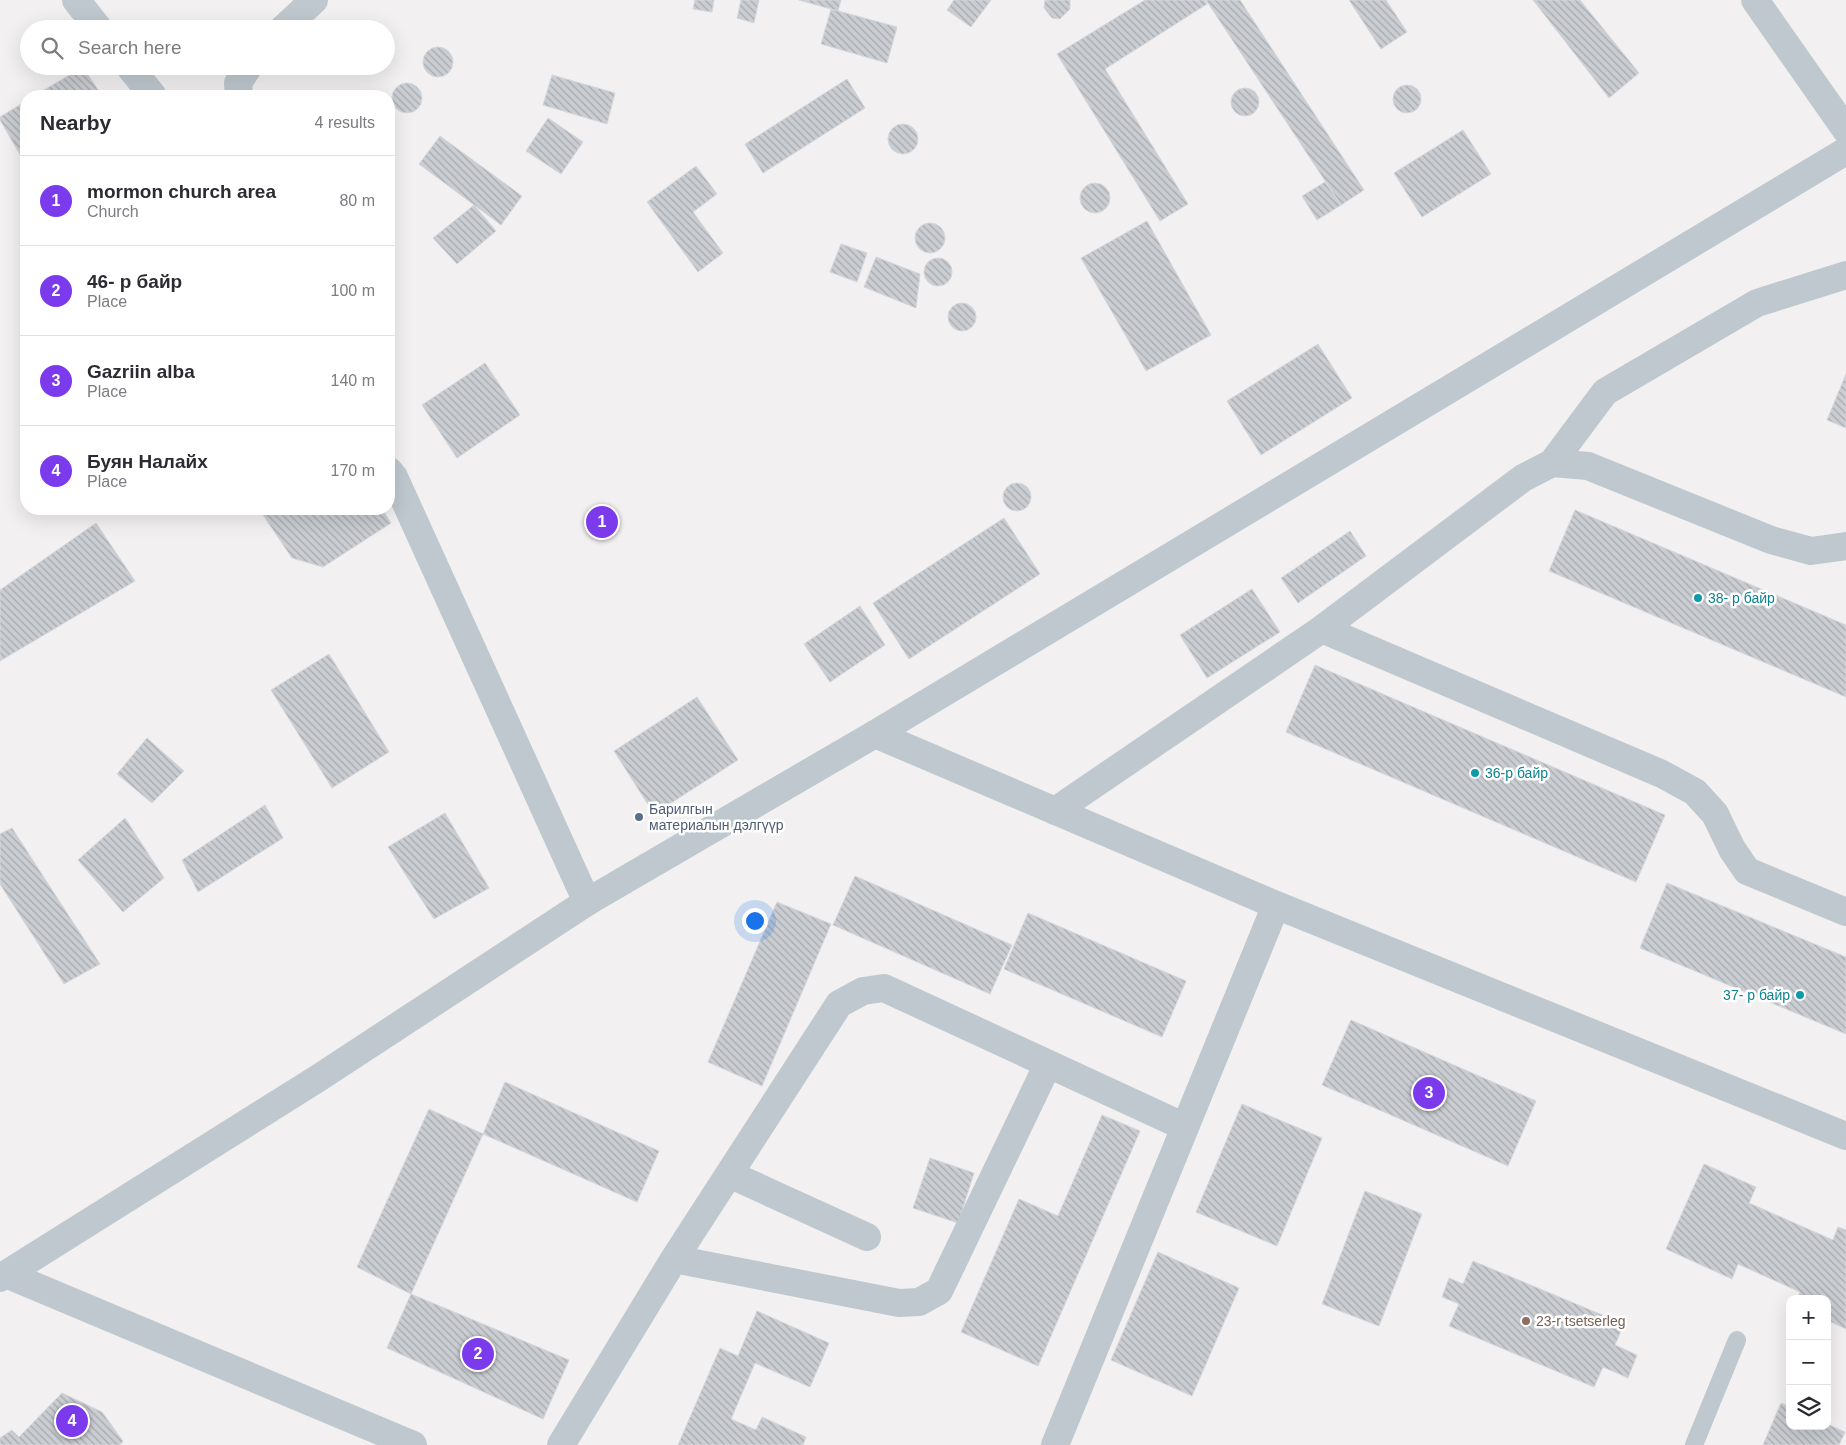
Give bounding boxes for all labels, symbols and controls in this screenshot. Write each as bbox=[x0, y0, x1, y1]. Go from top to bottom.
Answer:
search box bbox=[20, 20, 395, 75]
icon: search bbox=[38, 34, 66, 62]
text: Search here bbox=[78, 37, 182, 58]
text: Nearby bbox=[40, 111, 111, 134]
text: 4 results bbox=[315, 114, 375, 131]
text: mormon church area bbox=[87, 181, 276, 202]
text: 1 bbox=[52, 192, 60, 209]
text: 80 m bbox=[339, 192, 375, 209]
text: Church bbox=[87, 203, 139, 220]
text: 46- р байр bbox=[87, 271, 182, 292]
text: 2 bbox=[52, 282, 60, 299]
text: 100 m bbox=[331, 282, 375, 299]
text: Place bbox=[87, 293, 127, 310]
text: Gazriin alba bbox=[87, 361, 195, 382]
text: 3 bbox=[52, 372, 60, 389]
text: 140 m bbox=[331, 372, 375, 389]
text: Place bbox=[87, 383, 127, 400]
text: Буян Налайх bbox=[87, 451, 208, 472]
text: 4 bbox=[52, 462, 60, 479]
text: 170 m bbox=[331, 462, 375, 479]
text: Place bbox=[87, 473, 127, 490]
pin: 1 bbox=[586, 503, 618, 541]
place label: 38- р байр bbox=[1708, 590, 1775, 606]
marker: 38- р байр bbox=[1692, 592, 1704, 604]
place label: 36-р байр bbox=[1485, 765, 1548, 781]
marker: 36-р байр bbox=[1469, 767, 1481, 779]
place label: Барилгын материалын дэлгүүр bbox=[649, 801, 784, 833]
marker: Барилгын материалын дэлгүүр bbox=[633, 811, 645, 823]
your location bbox=[742, 908, 768, 934]
place label: 37- р байр bbox=[1723, 987, 1790, 1003]
marker: 37- р байр bbox=[1794, 989, 1806, 1001]
pin: 3 bbox=[1413, 1074, 1445, 1112]
map controls bbox=[1786, 1295, 1831, 1430]
button: + bbox=[1786, 1295, 1831, 1340]
place label: 23-r tsetserleg bbox=[1536, 1313, 1625, 1329]
marker: 23-r tsetserleg bbox=[1520, 1315, 1532, 1327]
pin: 2 bbox=[462, 1335, 494, 1373]
button: − bbox=[1786, 1340, 1831, 1385]
button: layers bbox=[1786, 1385, 1831, 1430]
pin: 4 bbox=[56, 1402, 88, 1440]

